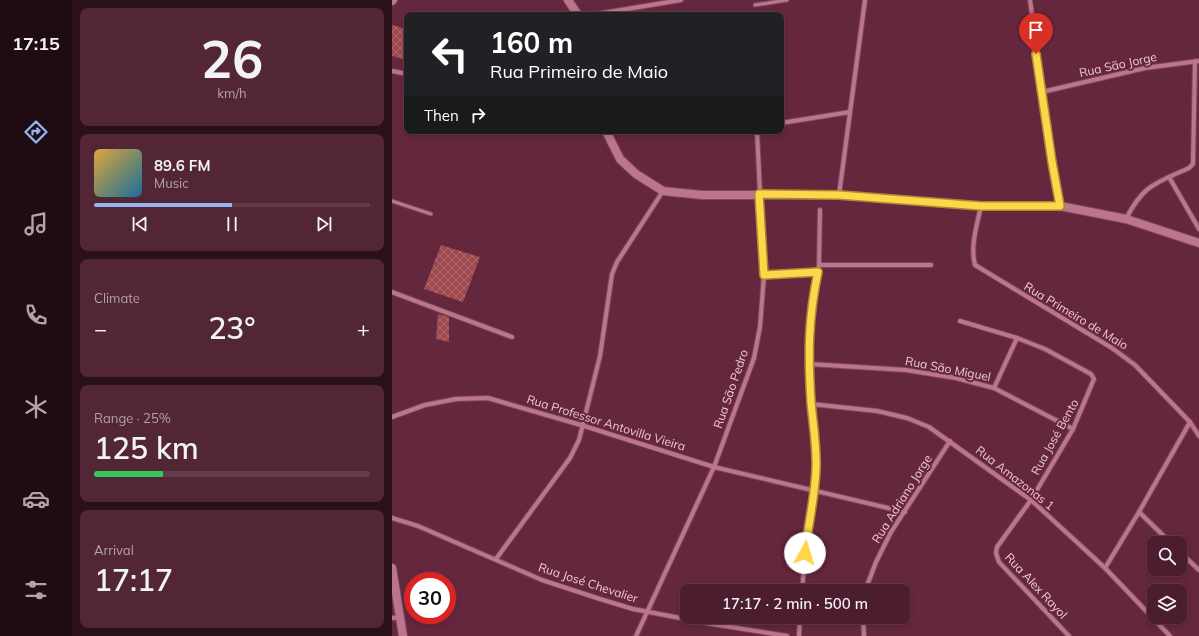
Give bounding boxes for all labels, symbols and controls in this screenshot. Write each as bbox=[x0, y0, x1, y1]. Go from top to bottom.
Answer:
pin bbox=[1019, 13, 1053, 54]
icon: arrive bbox=[1025, 19, 1047, 41]
text: 160 m bbox=[490, 25, 573, 60]
text: 26 bbox=[201, 26, 263, 91]
icon: left bbox=[424, 28, 476, 80]
text: 17:15 bbox=[12, 32, 60, 55]
street label: Rua São Jorge bbox=[1078, 49, 1158, 80]
text: Rua Primeiro de Maio bbox=[490, 60, 668, 83]
text: km/h bbox=[217, 85, 247, 101]
icon: right bbox=[467, 104, 489, 126]
text: Then bbox=[424, 106, 459, 125]
icon: directions bbox=[22, 118, 50, 146]
text: 89.6 FM bbox=[154, 156, 210, 175]
text: Music bbox=[154, 175, 189, 191]
icon: music bbox=[22, 210, 50, 238]
icon: previous bbox=[129, 213, 151, 235]
icon: pause bbox=[221, 213, 243, 235]
icon: next bbox=[313, 213, 335, 235]
street label: Rua Primeiro de Maio bbox=[1022, 279, 1131, 353]
text: Climate bbox=[94, 290, 140, 306]
icon: phone bbox=[22, 301, 50, 329]
text: 23° bbox=[208, 309, 256, 347]
text: − bbox=[94, 315, 107, 343]
text: + bbox=[357, 315, 370, 343]
street label: Rua São Pedro bbox=[710, 347, 751, 430]
street label: Rua São Miguel bbox=[904, 353, 992, 384]
street label: Rua Professor Antovilla Vieira bbox=[525, 391, 687, 454]
icon: climate bbox=[22, 393, 50, 421]
street label: Rua José Bento bbox=[1027, 396, 1082, 477]
text: Range · 25% bbox=[94, 410, 171, 426]
text: 125 km bbox=[94, 429, 199, 467]
street label: Rua Amazonas 1 bbox=[973, 442, 1058, 513]
street label: Rua Adriano Jorge bbox=[868, 452, 935, 546]
icon: car bbox=[22, 485, 50, 513]
position arrow bbox=[784, 532, 826, 574]
map controls bbox=[1147, 536, 1187, 624]
button: search bbox=[1147, 536, 1187, 576]
text: Arrival bbox=[94, 542, 134, 558]
street label: Rua Alex Rayol bbox=[1002, 550, 1071, 622]
street label: Rua José Chevalier bbox=[537, 559, 640, 606]
text: 17:17 bbox=[94, 561, 173, 599]
speed limit sign: 30 bbox=[404, 572, 456, 624]
icon: filters bbox=[22, 576, 50, 604]
button: layers bbox=[1147, 584, 1187, 624]
text: 17:17 · 2 min · 500 m bbox=[722, 594, 868, 613]

